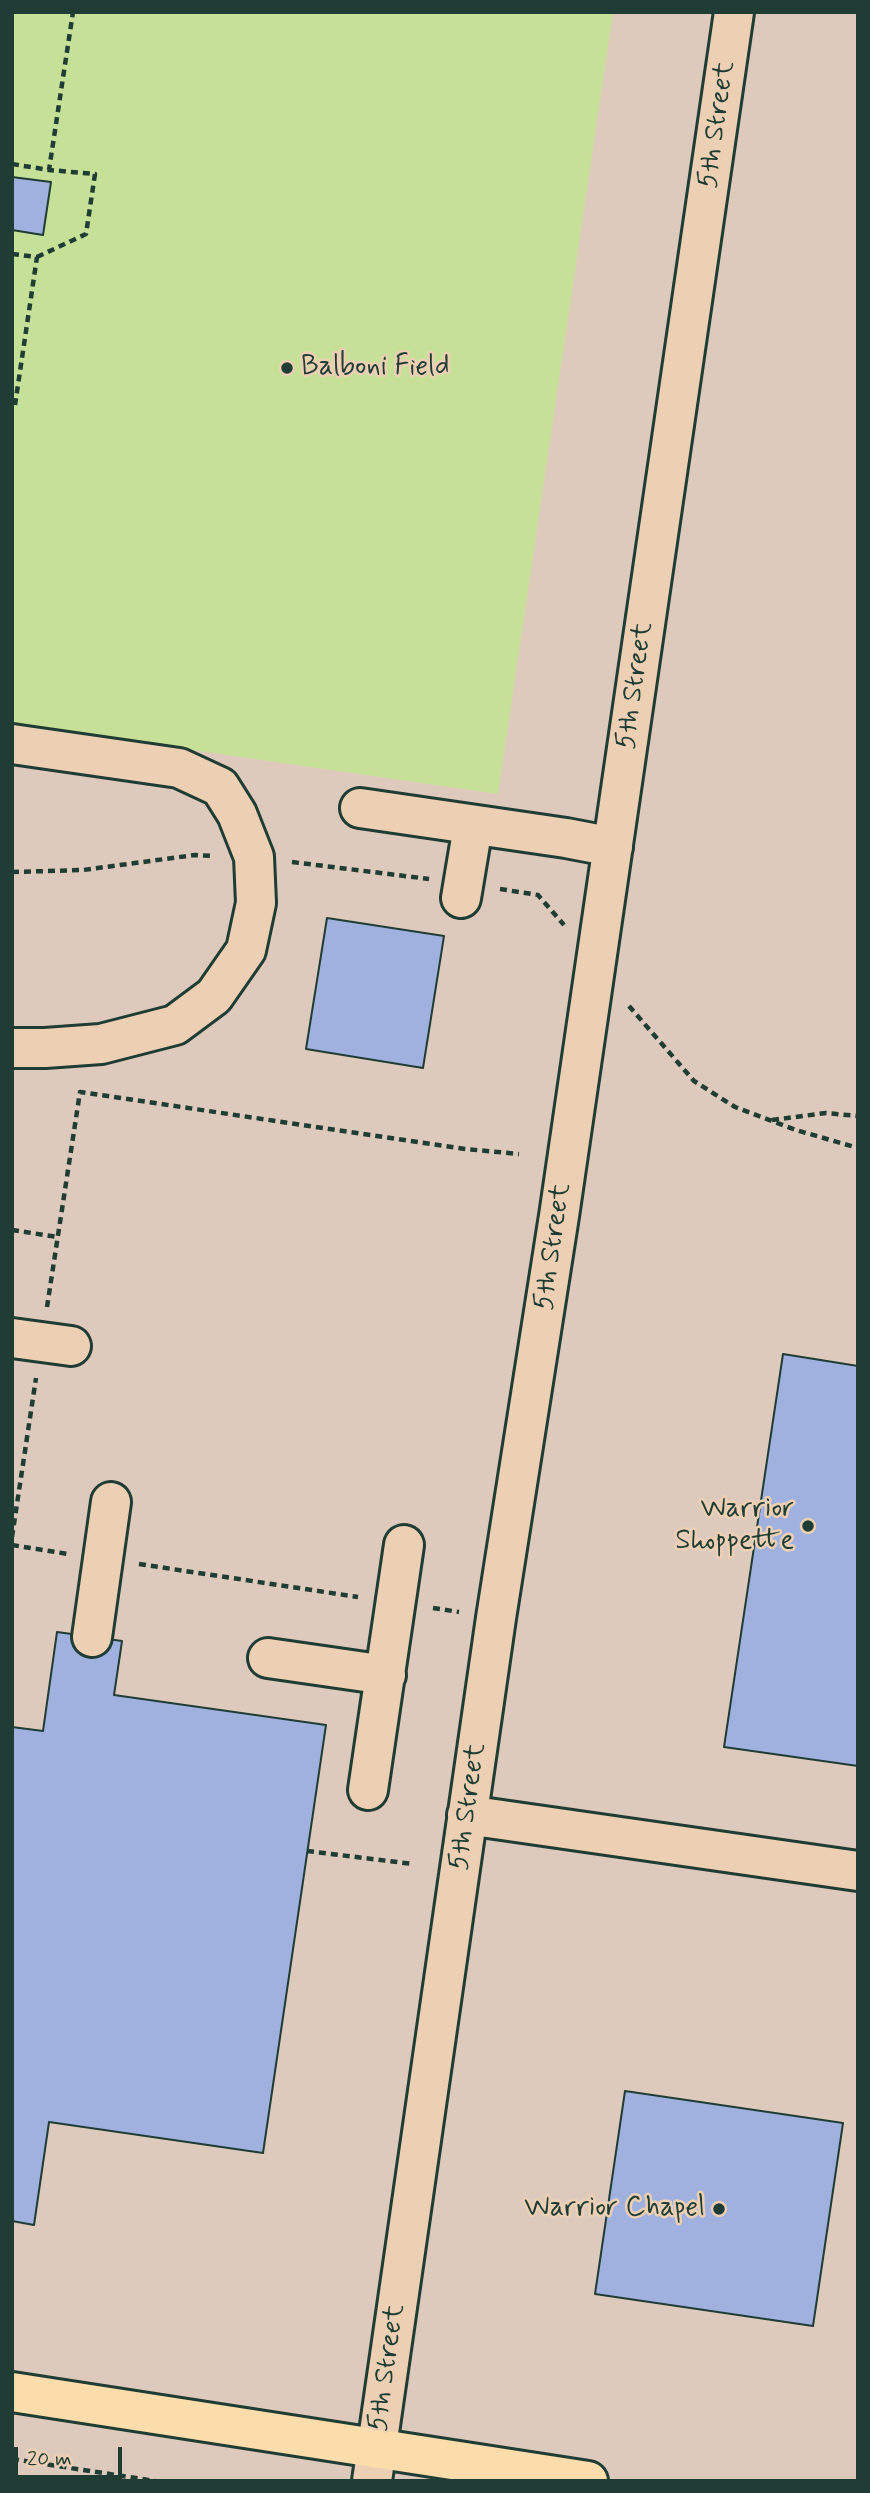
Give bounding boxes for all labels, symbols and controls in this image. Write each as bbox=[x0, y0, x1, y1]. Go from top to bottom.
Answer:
street label: 5th Street bbox=[692, 59, 744, 191]
place label: Balboni Field bbox=[301, 351, 450, 385]
marker: Balboni Field bbox=[279, 360, 295, 376]
street label: 5th Street bbox=[610, 620, 662, 752]
street label: 5th Street bbox=[528, 1181, 580, 1313]
place label: Warrior Shoppette bbox=[675, 1493, 794, 1559]
marker: Warrior Shoppette bbox=[800, 1518, 816, 1534]
street label: 5th Street bbox=[443, 1741, 495, 1873]
place label: Warrior Chapel bbox=[524, 2192, 705, 2226]
marker: Warrior Chapel bbox=[711, 2201, 727, 2217]
street label: 5th Street bbox=[362, 2302, 414, 2434]
scale bar bbox=[18, 2434, 126, 2478]
text: 20 m bbox=[27, 2445, 72, 2473]

